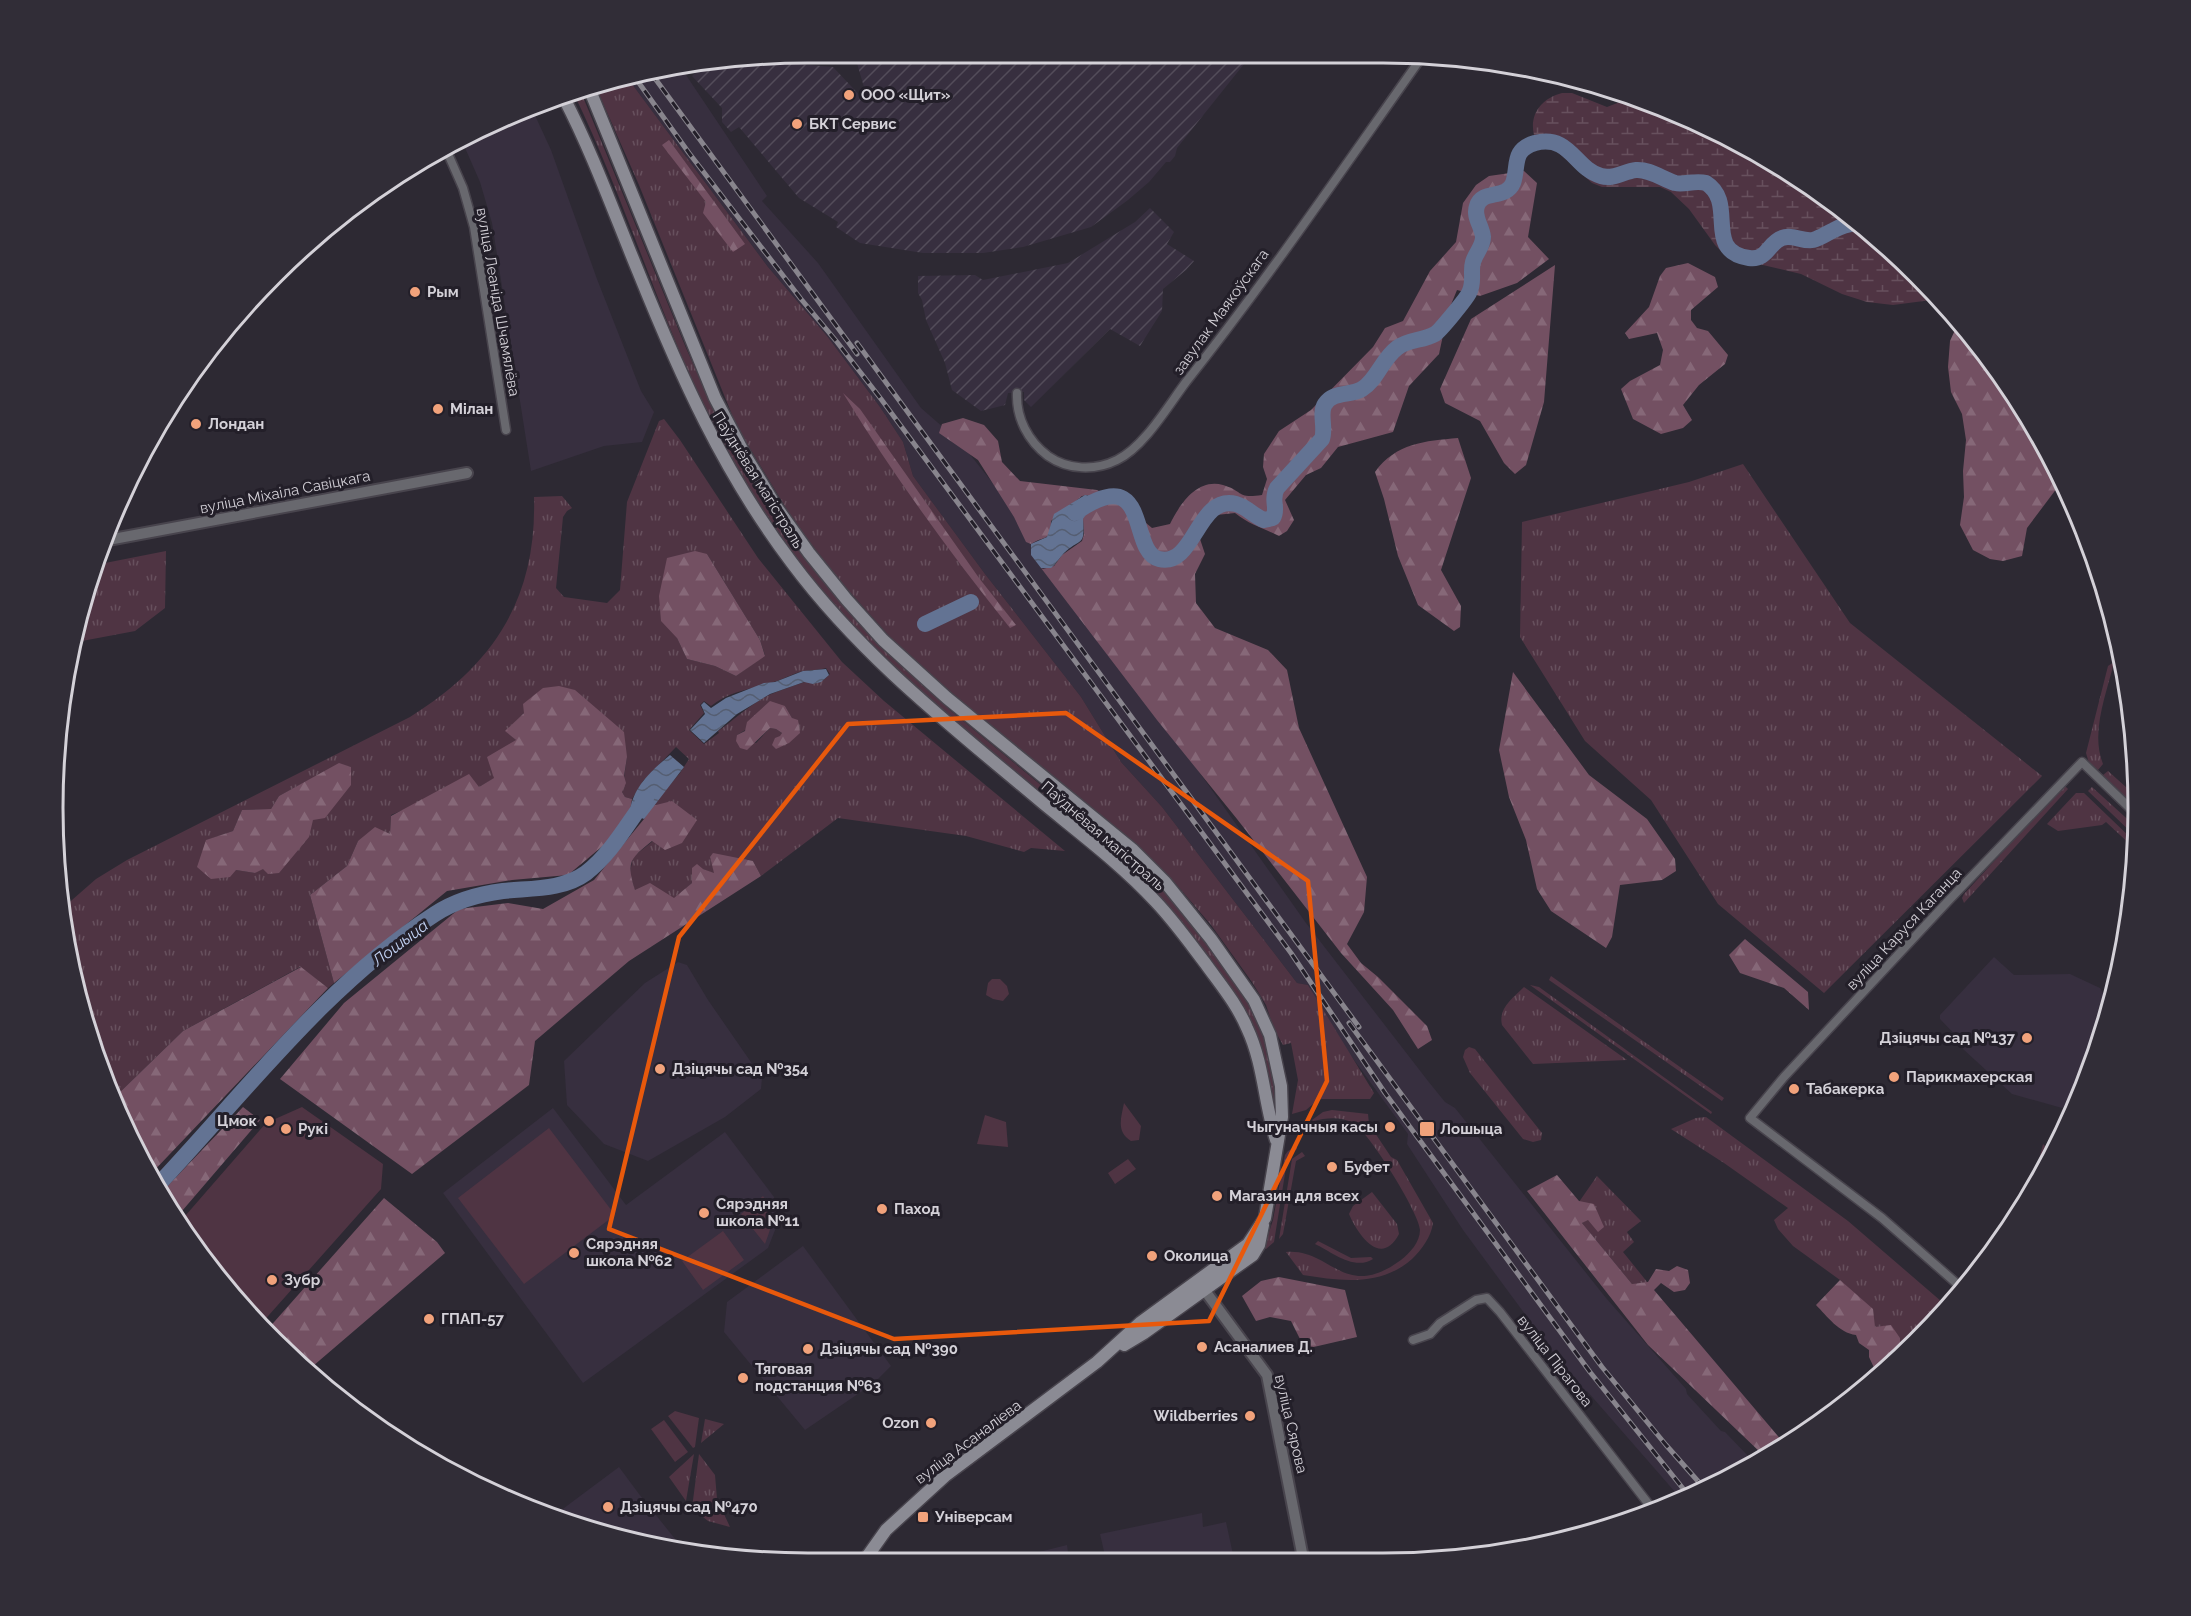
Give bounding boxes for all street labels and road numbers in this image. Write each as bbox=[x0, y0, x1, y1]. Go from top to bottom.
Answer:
street label: вуліца Леаніда Шчамялёва bbox=[473, 206, 523, 398]
street label: завулак Маякоўскага bbox=[1169, 246, 1273, 378]
street label: Паўднёвая магістраль bbox=[709, 408, 807, 552]
street label: вуліца Міхаіла Савіцкага bbox=[198, 467, 372, 517]
street label: Паўднёвая магістраль bbox=[1038, 778, 1168, 894]
street label: вуліца Каруся Каганца bbox=[1843, 864, 1965, 994]
street label: вуліца Пірагова bbox=[1514, 1312, 1596, 1410]
street label: вуліца Сярова bbox=[1271, 1373, 1311, 1475]
street label: вуліца Асаналіева bbox=[911, 1396, 1025, 1488]

